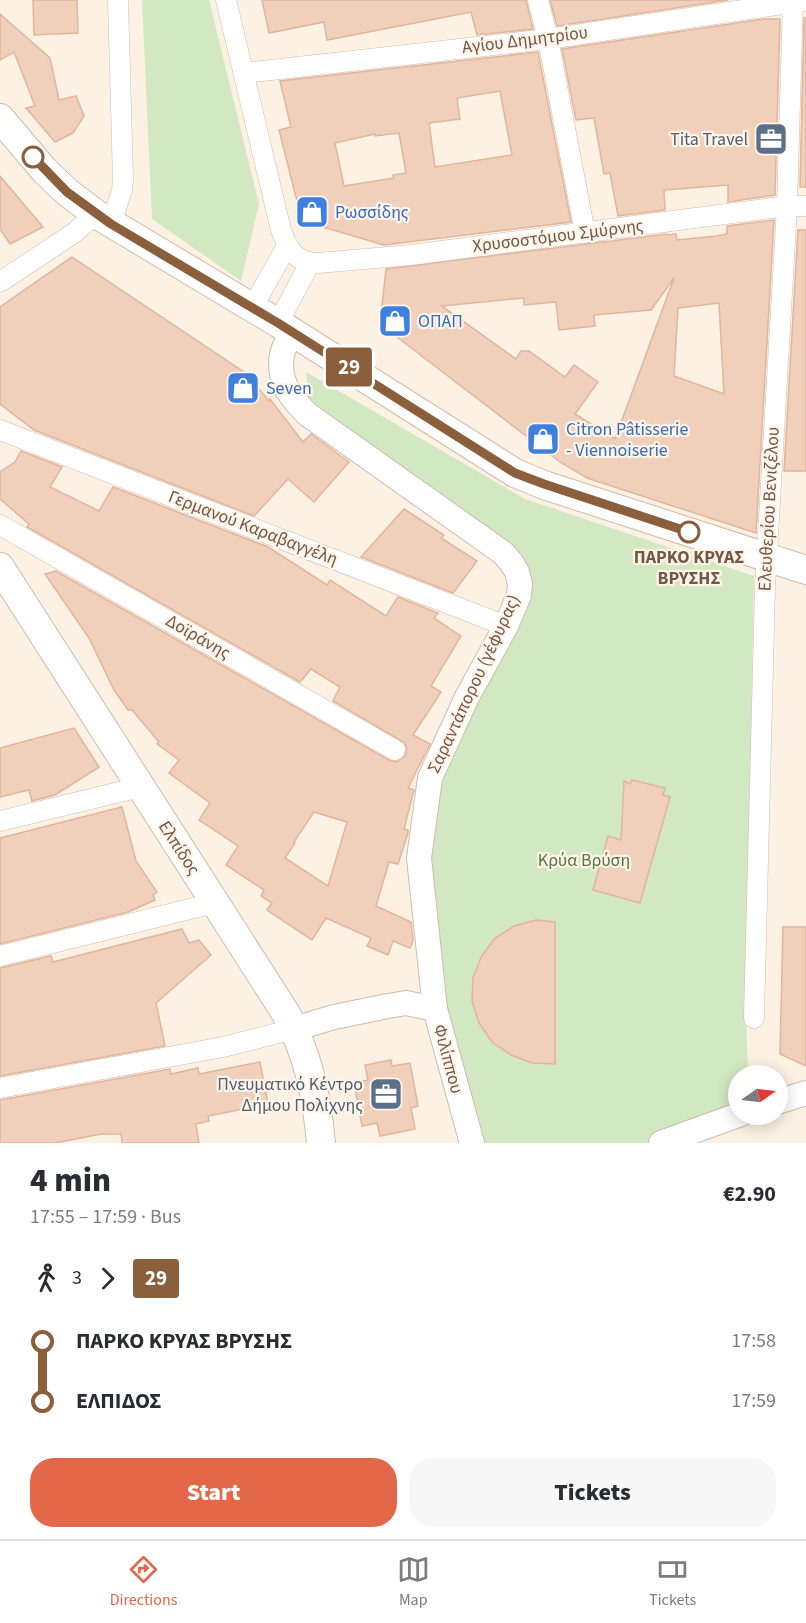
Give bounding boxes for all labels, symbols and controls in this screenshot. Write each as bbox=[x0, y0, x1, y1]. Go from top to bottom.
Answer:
street label: Αγίου Δημητρίου bbox=[461, 20, 589, 60]
office icon: Tita Travel bbox=[753, 121, 789, 157]
place label: Tita Travel bbox=[670, 127, 748, 152]
unlabelled marker bbox=[22, 146, 44, 168]
shop icon: Ρωσσίδης bbox=[294, 194, 330, 230]
place label: Ρωσσίδης bbox=[335, 200, 409, 225]
street label: Χρυσοστόμου Σμύρνης bbox=[471, 213, 645, 259]
shop icon: ΟΠΑΠ bbox=[377, 303, 413, 339]
place label: ΟΠΑΠ bbox=[418, 309, 463, 334]
line badge: 29 bbox=[322, 348, 376, 386]
text: 29 bbox=[338, 352, 360, 382]
shop icon: Seven bbox=[225, 370, 261, 406]
place label: Seven bbox=[266, 376, 312, 401]
place label: Citron Pâtisserie - Viennoiserie bbox=[566, 417, 689, 463]
shop icon: Citron Pâtisserie - Viennoiserie bbox=[525, 421, 561, 457]
street label: Ελευθερίου Βενιζέλου bbox=[752, 426, 786, 592]
street label: Γερμανού Καραβαγγέλη bbox=[165, 484, 341, 572]
marker: ΠΑΡΚΟ ΚΡΥΑΣ ΒΡΥΣΗΣ bbox=[678, 521, 700, 543]
place label: ΠΑΡΚΟ ΚΡΥΑΣ ΒΡΥΣΗΣ bbox=[634, 545, 744, 591]
street label: Σαραντάπορου (γέφυρας) bbox=[421, 590, 527, 778]
street label: Δοϊράνης bbox=[161, 608, 235, 666]
street label: Ελπίδος bbox=[152, 816, 206, 880]
park label: Κρύα Βρύση bbox=[538, 848, 630, 873]
street label: Φιλίππου bbox=[427, 1022, 469, 1096]
north arrow bbox=[728, 1065, 788, 1125]
map controls bbox=[728, 1065, 788, 1125]
place label: Πνευματικό Κέντρο Δήμου Πολίχνης bbox=[217, 1072, 363, 1118]
office icon: Πνευματικό Κέντρο Δήμου Πολίχνης bbox=[368, 1076, 404, 1112]
text: 4 min bbox=[30, 1157, 111, 1204]
text: €2.90 bbox=[723, 1178, 776, 1210]
text: 17:55 – 17:59 · Bus bbox=[30, 1203, 181, 1231]
icon: walk bbox=[30, 1262, 63, 1295]
icon: forward bbox=[91, 1262, 124, 1295]
text: 29 bbox=[145, 1263, 167, 1293]
text: 3 bbox=[72, 1264, 82, 1292]
text: ΠΑΡΚΟ ΚΡΥΑΣ ΒΡΥΣΗΣ bbox=[76, 1325, 292, 1357]
text: 17:58 bbox=[731, 1327, 776, 1355]
text: ΕΛΠΙΔΟΣ bbox=[76, 1385, 161, 1417]
text: 17:59 bbox=[731, 1387, 776, 1415]
button: Start bbox=[30, 1458, 397, 1527]
button: Tickets bbox=[409, 1458, 776, 1527]
tab: Directions bbox=[110, 1553, 177, 1611]
tab: Map bbox=[397, 1553, 430, 1611]
tab: Tickets bbox=[649, 1553, 696, 1611]

